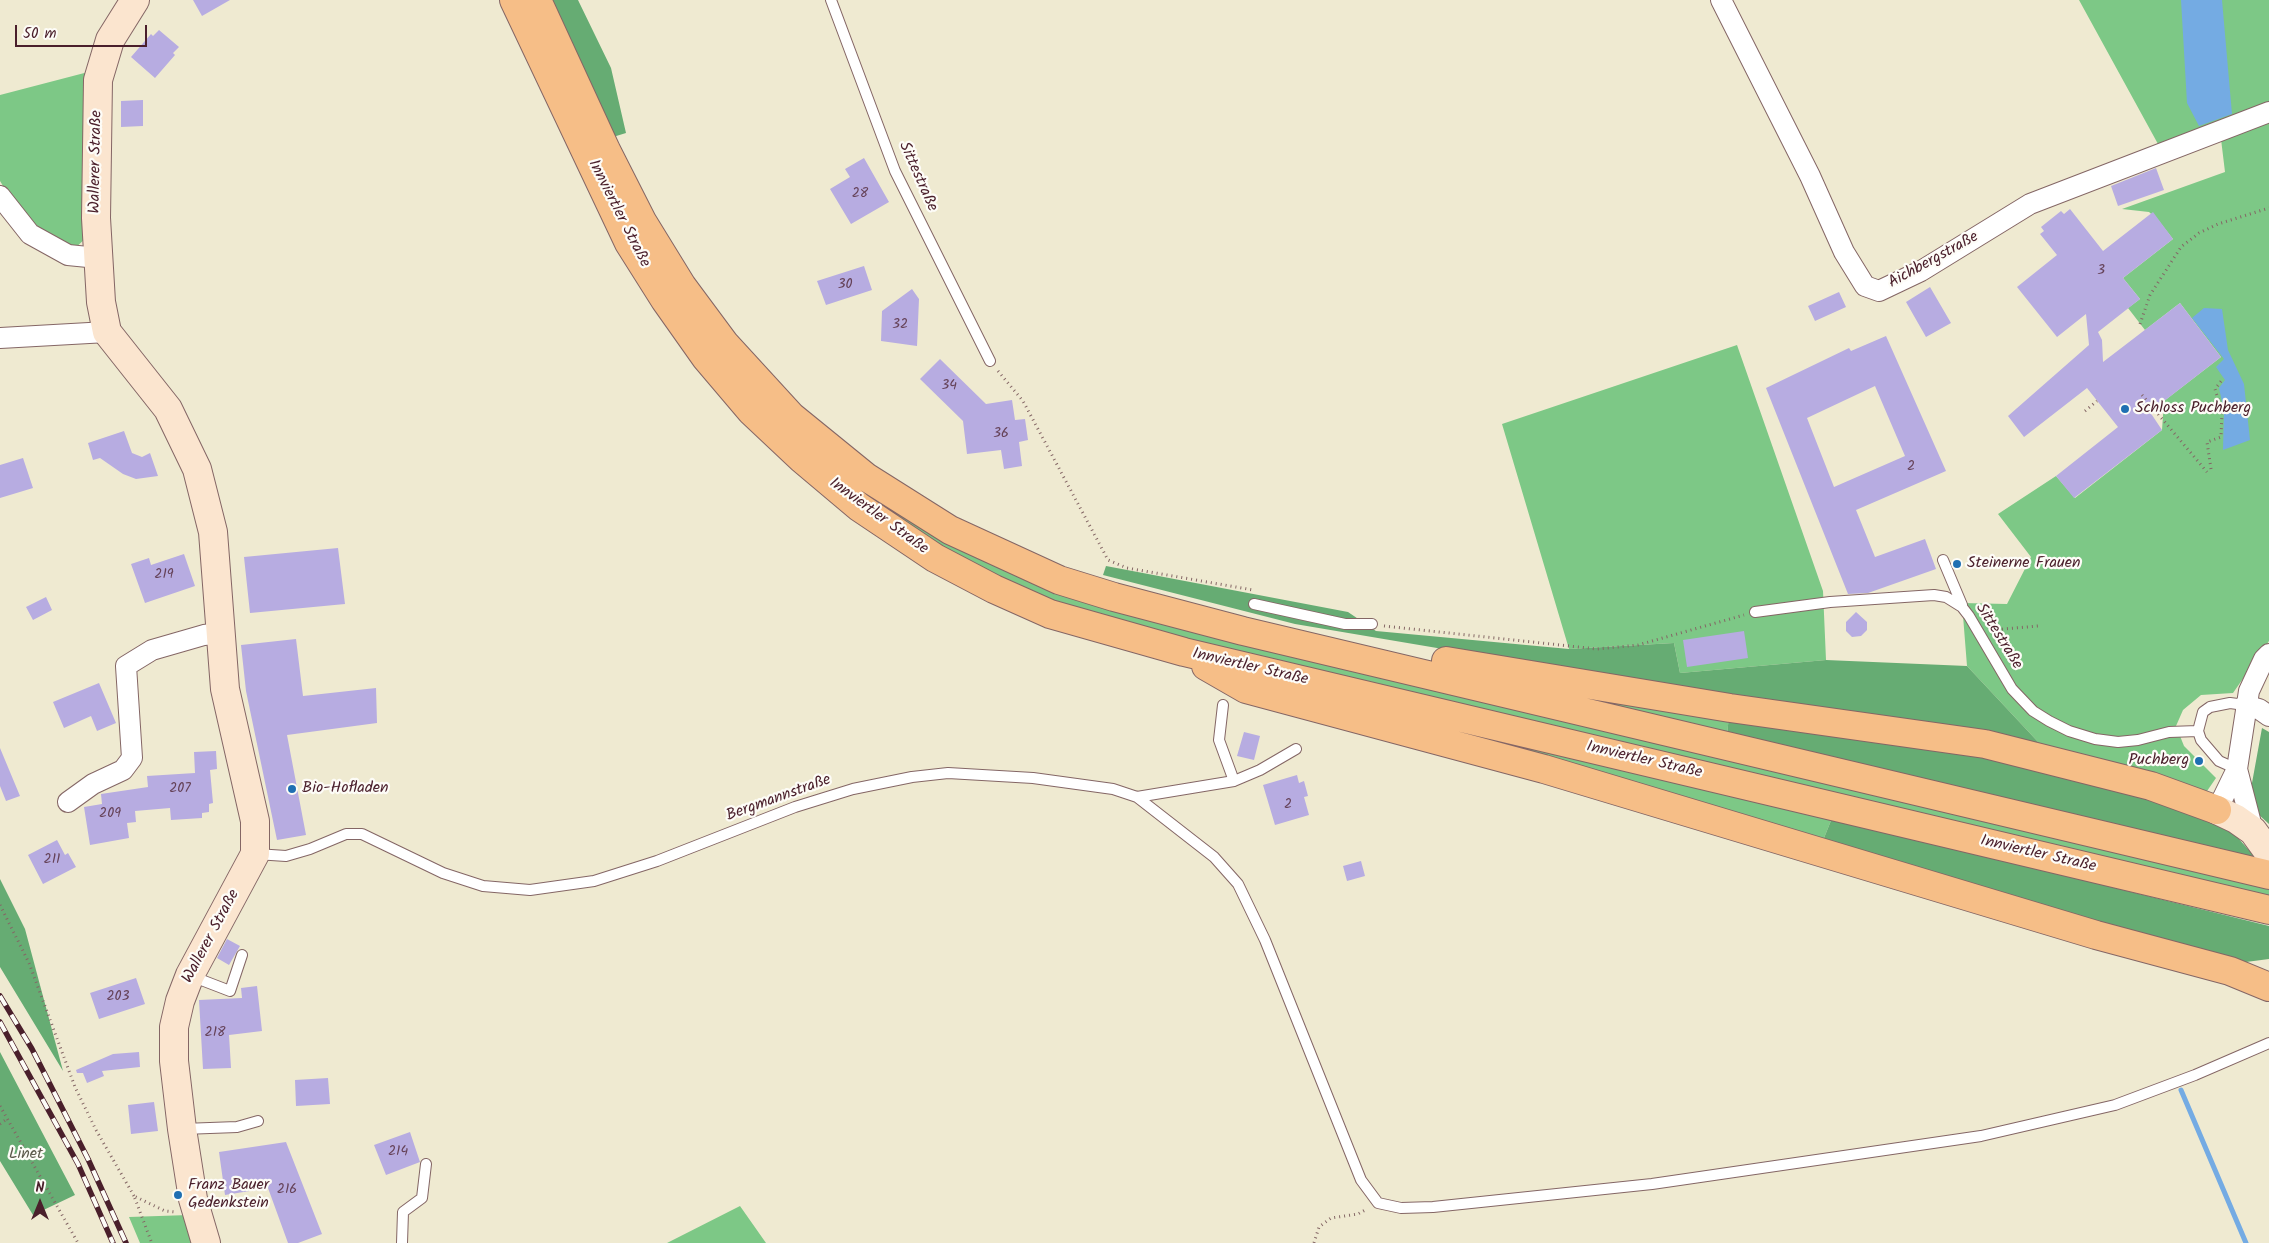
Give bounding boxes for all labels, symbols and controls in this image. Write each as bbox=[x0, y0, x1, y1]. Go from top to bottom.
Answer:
scale bar bbox=[18, 15, 150, 47]
text: 50 m bbox=[23, 22, 57, 46]
street label: Wallerer Straße bbox=[86, 110, 108, 214]
street label: Sittestraße bbox=[893, 139, 941, 215]
street label: Innviertler Straße bbox=[583, 157, 653, 271]
house number: 28 bbox=[852, 187, 868, 203]
street label: Aichbergstraße bbox=[1886, 228, 1982, 294]
house number: 3 bbox=[2097, 264, 2105, 280]
house number: 30 bbox=[838, 278, 852, 294]
house number: 32 bbox=[892, 318, 908, 334]
house number: 34 bbox=[941, 379, 957, 395]
place label: Schloss Puchberg bbox=[2135, 399, 2251, 419]
marker: Schloss Puchberg bbox=[2119, 403, 2131, 415]
house number: 36 bbox=[993, 427, 1009, 443]
house number: 2 bbox=[1907, 460, 1915, 476]
street label: Innviertler Straße bbox=[825, 475, 931, 559]
place label: Steinerne Frauen bbox=[1967, 554, 2080, 574]
marker: Steinerne Frauen bbox=[1951, 558, 1963, 570]
house number: 219 bbox=[154, 568, 174, 584]
street label: Sittestraße bbox=[1970, 600, 2026, 674]
street label: Innviertler Straße bbox=[1190, 645, 1310, 691]
street label: Innviertler Straße bbox=[1584, 738, 1704, 784]
place label: Puchberg bbox=[2128, 751, 2189, 771]
marker: Puchberg bbox=[2193, 755, 2205, 767]
street label: Bergmannstraße bbox=[724, 771, 834, 827]
place label: Bio-Hofladen bbox=[302, 779, 388, 799]
house number: 207 bbox=[169, 782, 191, 798]
marker: Bio-Hofladen bbox=[286, 783, 298, 795]
house number: 2 bbox=[1284, 798, 1292, 814]
house number: 209 bbox=[99, 807, 121, 823]
street label: Innviertler Straße bbox=[1978, 832, 2098, 878]
house number: 211 bbox=[44, 853, 60, 869]
street label: Wallerer Straße bbox=[179, 887, 245, 987]
house number: 203 bbox=[106, 990, 130, 1006]
house number: 218 bbox=[205, 1026, 225, 1042]
park label: Linet bbox=[9, 1145, 43, 1165]
house number: 214 bbox=[388, 1145, 408, 1161]
place label: Franz Bauer Gedenkstein bbox=[188, 1176, 269, 1214]
text: N bbox=[36, 1177, 44, 1199]
north arrow bbox=[15, 1178, 65, 1228]
house number: 216 bbox=[277, 1183, 297, 1199]
marker: Franz Bauer Gedenkstein bbox=[172, 1189, 184, 1201]

